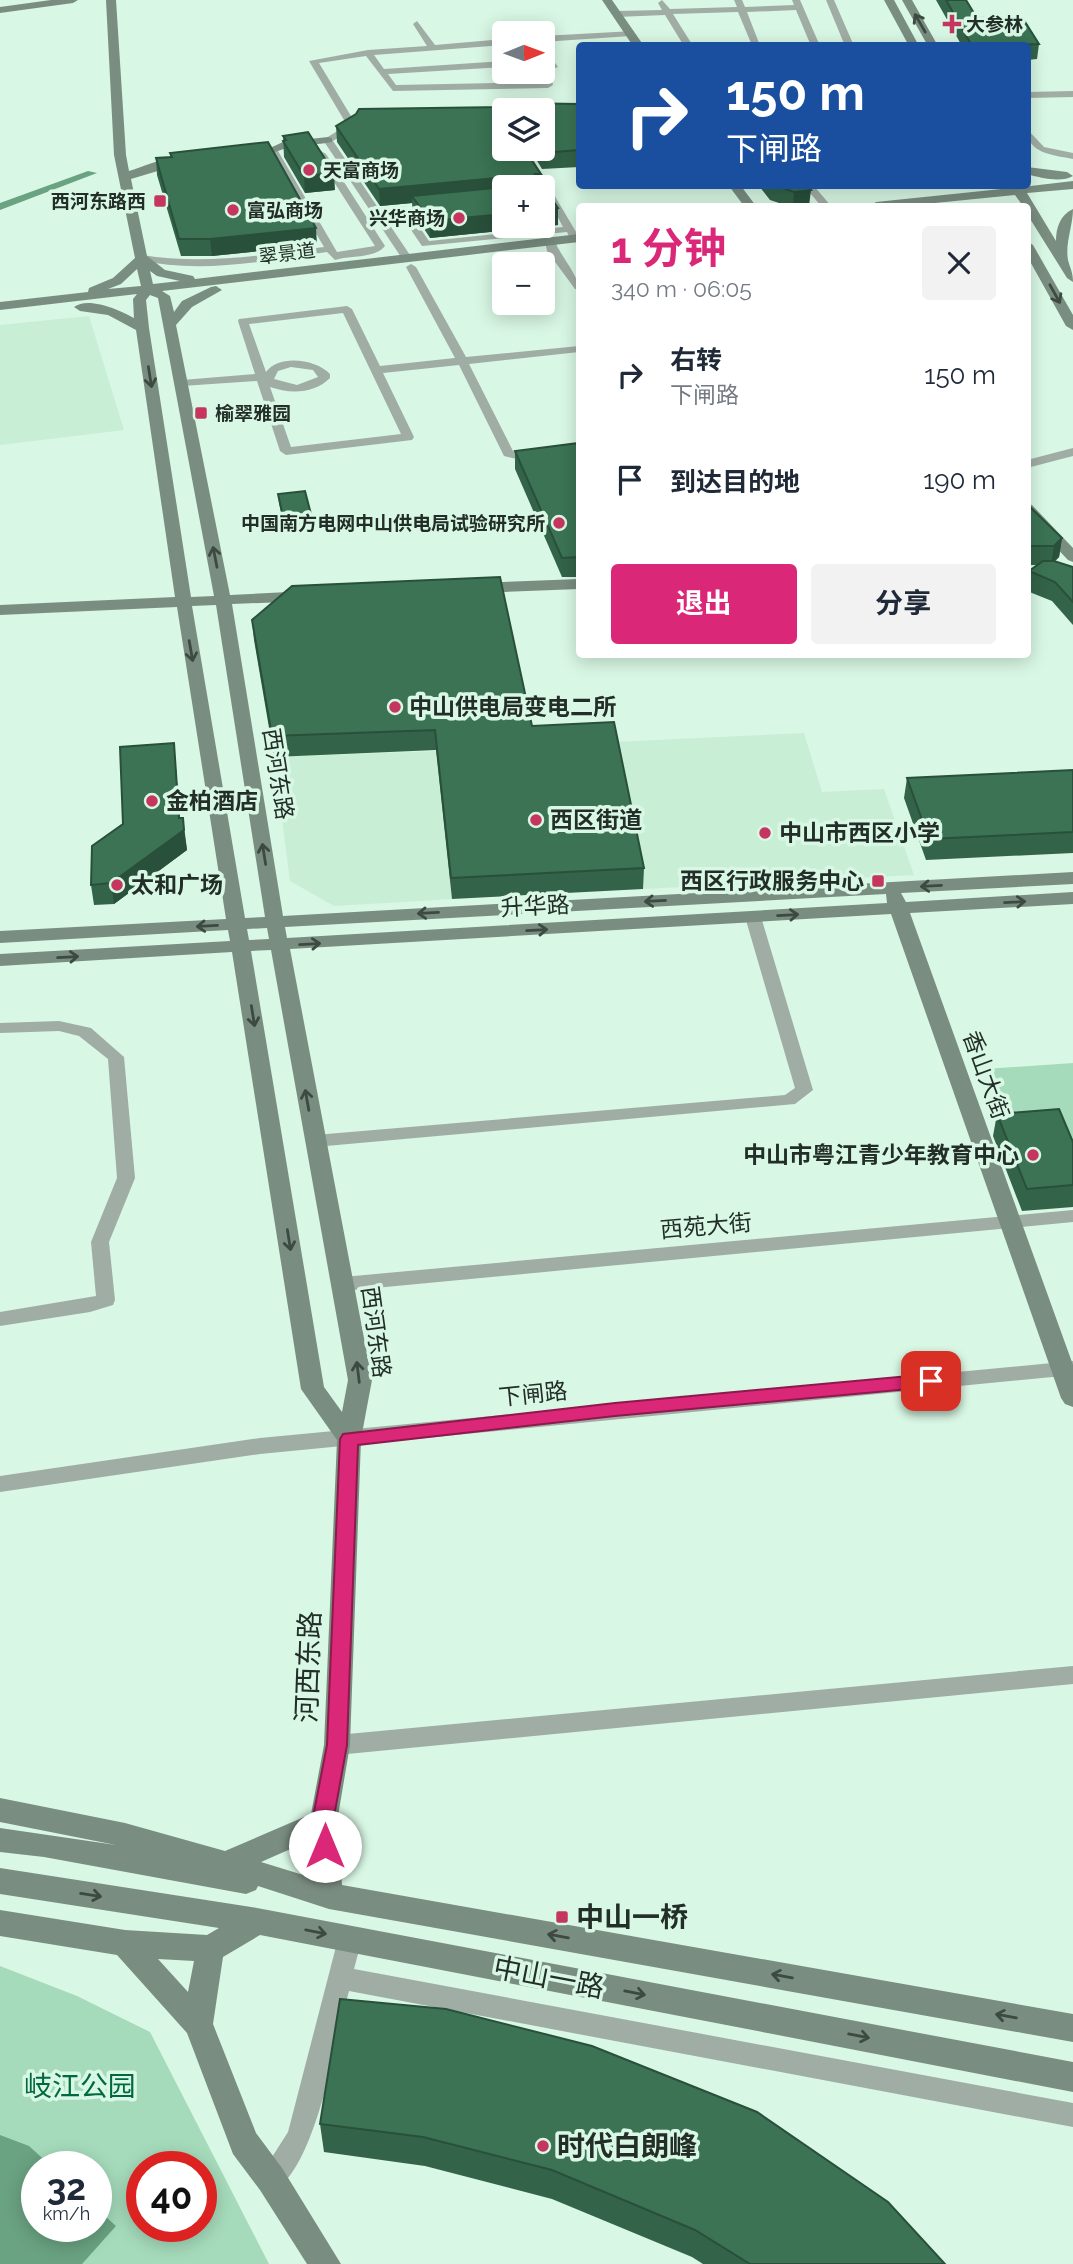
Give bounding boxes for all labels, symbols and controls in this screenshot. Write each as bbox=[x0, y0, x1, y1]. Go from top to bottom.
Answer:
one-way arrow bbox=[913, 13, 927, 33]
place label: 大参林 bbox=[966, 13, 1023, 35]
marker: 大参林 bbox=[944, 16, 960, 32]
north arrow bbox=[492, 21, 555, 84]
map controls bbox=[492, 21, 555, 315]
text: 150 m bbox=[726, 64, 865, 121]
icon: right bbox=[611, 70, 702, 161]
button: layers bbox=[492, 98, 555, 161]
text: 下闸路 bbox=[726, 130, 822, 167]
place label: 天富商场 bbox=[323, 159, 399, 181]
marker: 天富商场 bbox=[301, 162, 317, 178]
button: + bbox=[492, 175, 555, 238]
place label: 西河东路西 bbox=[51, 190, 146, 212]
marker: 西河东路西 bbox=[152, 193, 168, 209]
place label: 富弘商场 bbox=[247, 199, 323, 221]
marker: 富弘商场 bbox=[225, 202, 241, 218]
place label: 兴华商场 bbox=[369, 207, 445, 229]
marker: 兴华商场 bbox=[451, 210, 467, 226]
text: 1 分钟 bbox=[611, 224, 726, 273]
button: close bbox=[922, 226, 996, 300]
street label: 翠景道 bbox=[257, 239, 317, 267]
button: − bbox=[492, 252, 555, 315]
text: 340 m · 06:05 bbox=[611, 275, 752, 302]
one-way arrow bbox=[1048, 284, 1062, 304]
text: 右转 bbox=[670, 345, 722, 375]
icon: right bbox=[611, 356, 649, 394]
text: 150 m bbox=[924, 360, 996, 390]
one-way arrow bbox=[143, 366, 156, 388]
text: 下闸路 bbox=[670, 381, 739, 408]
place label: 榆翠雅园 bbox=[215, 402, 291, 424]
marker: 榆翠雅园 bbox=[193, 405, 209, 421]
icon: arrive bbox=[611, 461, 649, 499]
text: 190 m bbox=[923, 465, 996, 495]
text: 到达目的地 bbox=[670, 467, 800, 497]
place label: 中国南方电网中山供电局试验研究所 bbox=[241, 512, 545, 534]
marker: 中国南方电网中山供电局试验研究所 bbox=[551, 515, 567, 531]
one-way arrow bbox=[208, 546, 222, 569]
button: 退出 bbox=[611, 564, 797, 644]
button: 分享 bbox=[811, 564, 996, 644]
one-way arrow bbox=[185, 639, 198, 662]
place label: 中山供电局变电二所 bbox=[409, 693, 616, 720]
marker: 中山供电局变电二所 bbox=[387, 699, 403, 715]
street label: 西河东路 bbox=[258, 726, 299, 821]
place label: 金柏酒店 bbox=[166, 787, 258, 814]
marker: 金柏酒店 bbox=[144, 793, 160, 809]
place label: 西区街道 bbox=[550, 806, 642, 833]
marker: 西区街道 bbox=[528, 812, 544, 828]
place label: 中山市西区小学 bbox=[779, 819, 940, 846]
marker: 中山市西区小学 bbox=[757, 825, 773, 841]
one-way arrow bbox=[257, 843, 270, 866]
place label: 西区行政服务中心 bbox=[680, 867, 864, 894]
place label: 太和广场 bbox=[131, 871, 223, 898]
marker: 西区行政服务中心 bbox=[870, 873, 886, 889]
marker: 太和广场 bbox=[109, 877, 125, 893]
one-way arrow bbox=[920, 879, 943, 892]
street label: 升华路 bbox=[500, 890, 570, 921]
one-way arrow bbox=[645, 895, 667, 908]
one-way arrow bbox=[1004, 895, 1027, 908]
one-way arrow bbox=[417, 907, 440, 920]
one-way arrow bbox=[777, 909, 800, 922]
one-way arrow bbox=[196, 919, 219, 932]
one-way arrow bbox=[525, 924, 548, 937]
one-way arrow bbox=[298, 937, 320, 950]
one-way arrow bbox=[56, 950, 79, 963]
one-way arrow bbox=[247, 1004, 260, 1026]
street label: 香山大街 bbox=[958, 1027, 1015, 1123]
one-way arrow bbox=[300, 1089, 314, 1112]
place label: 中山市粤江青少年教育中心 bbox=[743, 1141, 1019, 1168]
marker: 中山市粤江青少年教育中心 bbox=[1025, 1147, 1041, 1163]
street label: 西苑大街 bbox=[659, 1208, 753, 1243]
one-way arrow bbox=[283, 1228, 296, 1251]
street label: 西河东路 bbox=[357, 1284, 396, 1379]
pin bbox=[901, 1351, 961, 1411]
one-way arrow bbox=[351, 1361, 364, 1384]
icon: arrive bbox=[912, 1362, 950, 1400]
street label: 下闸路 bbox=[497, 1376, 569, 1411]
street label: 河西东路 bbox=[290, 1610, 327, 1724]
position arrow bbox=[288, 1809, 362, 1883]
one-way arrow bbox=[79, 1889, 102, 1902]
place label: 中山一桥 bbox=[576, 1901, 688, 1934]
marker: 中山一桥 bbox=[554, 1909, 570, 1925]
one-way arrow bbox=[304, 1926, 327, 1940]
one-way arrow bbox=[547, 1929, 570, 1943]
street label: 中山一路 bbox=[491, 1951, 607, 2004]
one-way arrow bbox=[771, 1969, 794, 1982]
one-way arrow bbox=[623, 1987, 646, 2001]
one-way arrow bbox=[995, 2009, 1018, 2022]
one-way arrow bbox=[847, 2030, 870, 2043]
park label: 岐江公园 bbox=[24, 2070, 136, 2103]
place label: 时代白朗峰 bbox=[557, 2130, 697, 2163]
marker: 时代白朗峰 bbox=[535, 2138, 551, 2154]
speed limit sign: 40 bbox=[126, 2151, 217, 2242]
text: 32 bbox=[47, 2167, 86, 2208]
text: km/h bbox=[43, 2203, 90, 2224]

